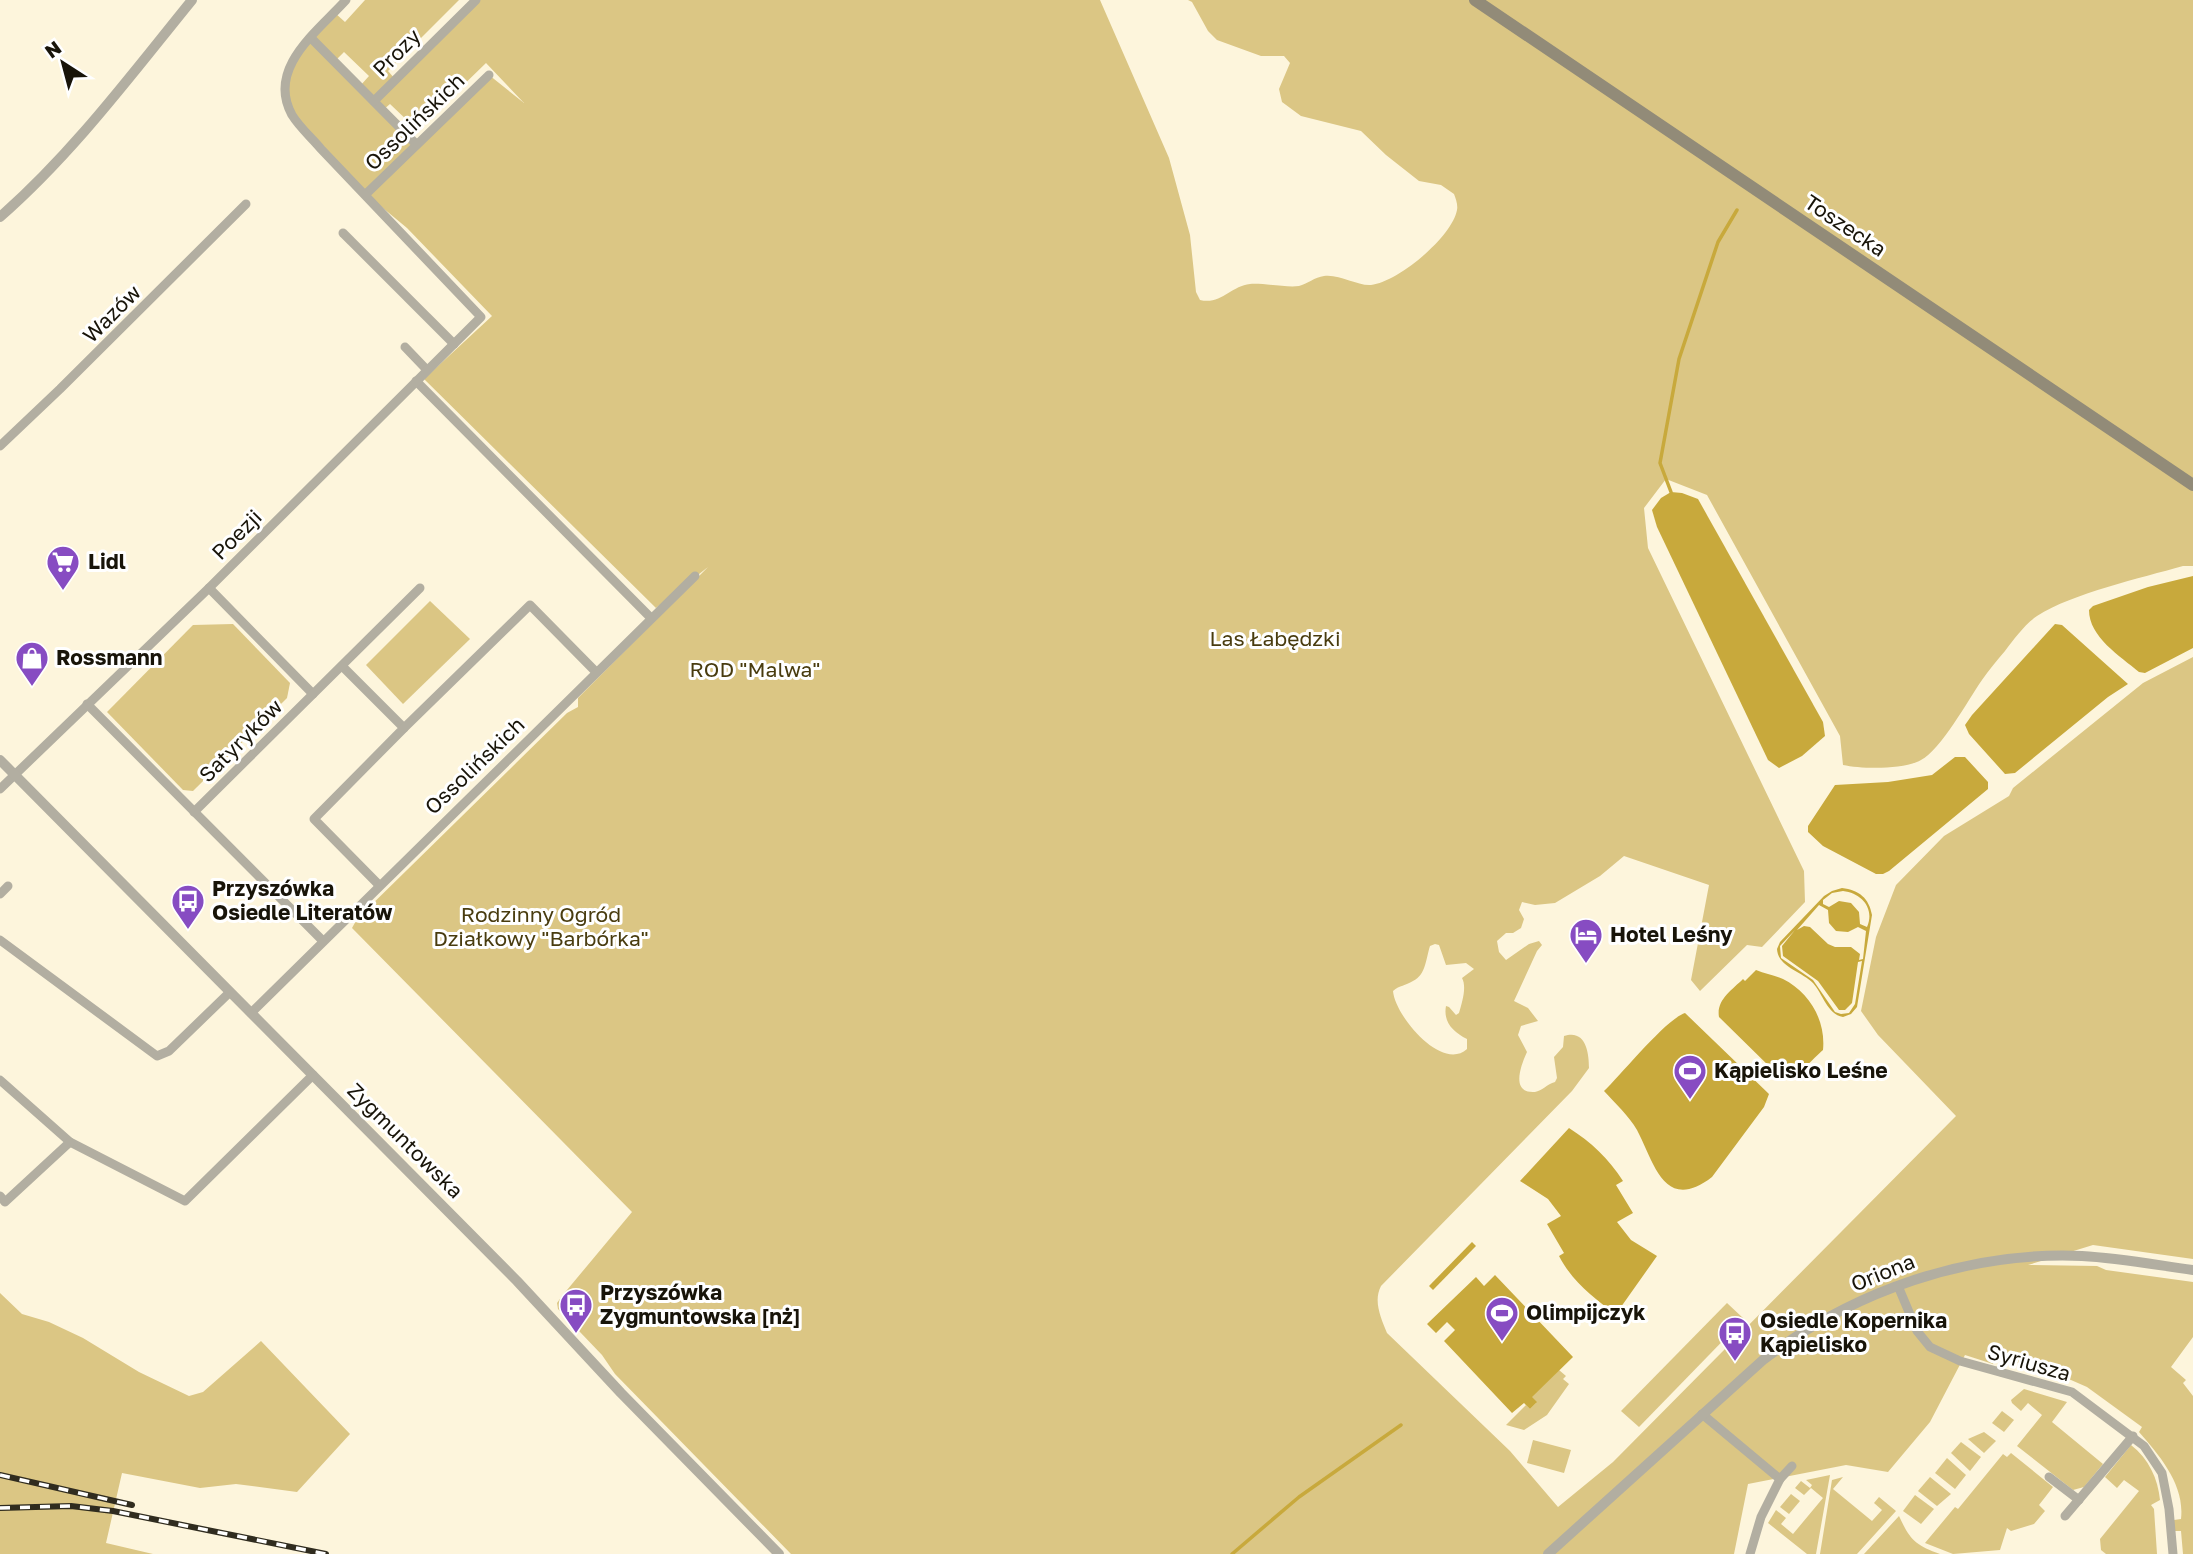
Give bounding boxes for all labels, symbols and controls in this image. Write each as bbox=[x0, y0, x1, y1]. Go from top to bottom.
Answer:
street label: Prozy bbox=[367, 23, 426, 82]
north arrow bbox=[28, 28, 98, 98]
text: N bbox=[40, 35, 65, 62]
street label: Ossolińskich bbox=[359, 67, 470, 175]
street label: Toszecka bbox=[1800, 188, 1891, 262]
street label: Wazów bbox=[77, 279, 146, 348]
street label: Poezji bbox=[206, 504, 267, 565]
supermarket icon: Lidl bbox=[44, 543, 82, 592]
place label: Lidl bbox=[88, 548, 126, 574]
park label: Las Łabędzki bbox=[1209, 625, 1341, 651]
shop icon: Rossmann bbox=[13, 639, 51, 688]
place label: Rossmann bbox=[56, 644, 162, 670]
park label: ROD "Malwa" bbox=[690, 656, 820, 682]
street label: Satyryków bbox=[193, 693, 287, 787]
street label: Ossolińskich bbox=[419, 711, 530, 819]
place label: Przyszówka Osiedle Literatów bbox=[212, 875, 393, 925]
bus stop icon: Przyszówka Osiedle Literatów bbox=[169, 882, 207, 931]
park label: Rodzinny Ogród Działkowy "Barbórka" bbox=[433, 901, 649, 951]
hotel icon: Hotel Leśny bbox=[1567, 916, 1605, 965]
place label: Hotel Leśny bbox=[1610, 921, 1733, 947]
sports icon: Kąpielisko Leśne bbox=[1671, 1052, 1709, 1101]
place label: Kąpielisko Leśne bbox=[1714, 1057, 1888, 1083]
street label: Zygmuntowska bbox=[342, 1077, 469, 1204]
street label: Oriona bbox=[1847, 1248, 1918, 1297]
place label: Przyszówka Zygmuntowska [nż] bbox=[600, 1279, 801, 1329]
bus stop icon: Przyszówka Zygmuntowska [nż] bbox=[557, 1286, 595, 1335]
sports icon: Olimpijczyk bbox=[1483, 1294, 1521, 1343]
place label: Olimpijczyk bbox=[1526, 1299, 1645, 1325]
place label: Osiedle Kopernika Kąpielisko bbox=[1760, 1307, 1947, 1357]
bus stop icon: Osiedle Kopernika Kąpielisko bbox=[1716, 1314, 1754, 1363]
street label: Syriusza bbox=[1985, 1338, 2074, 1386]

